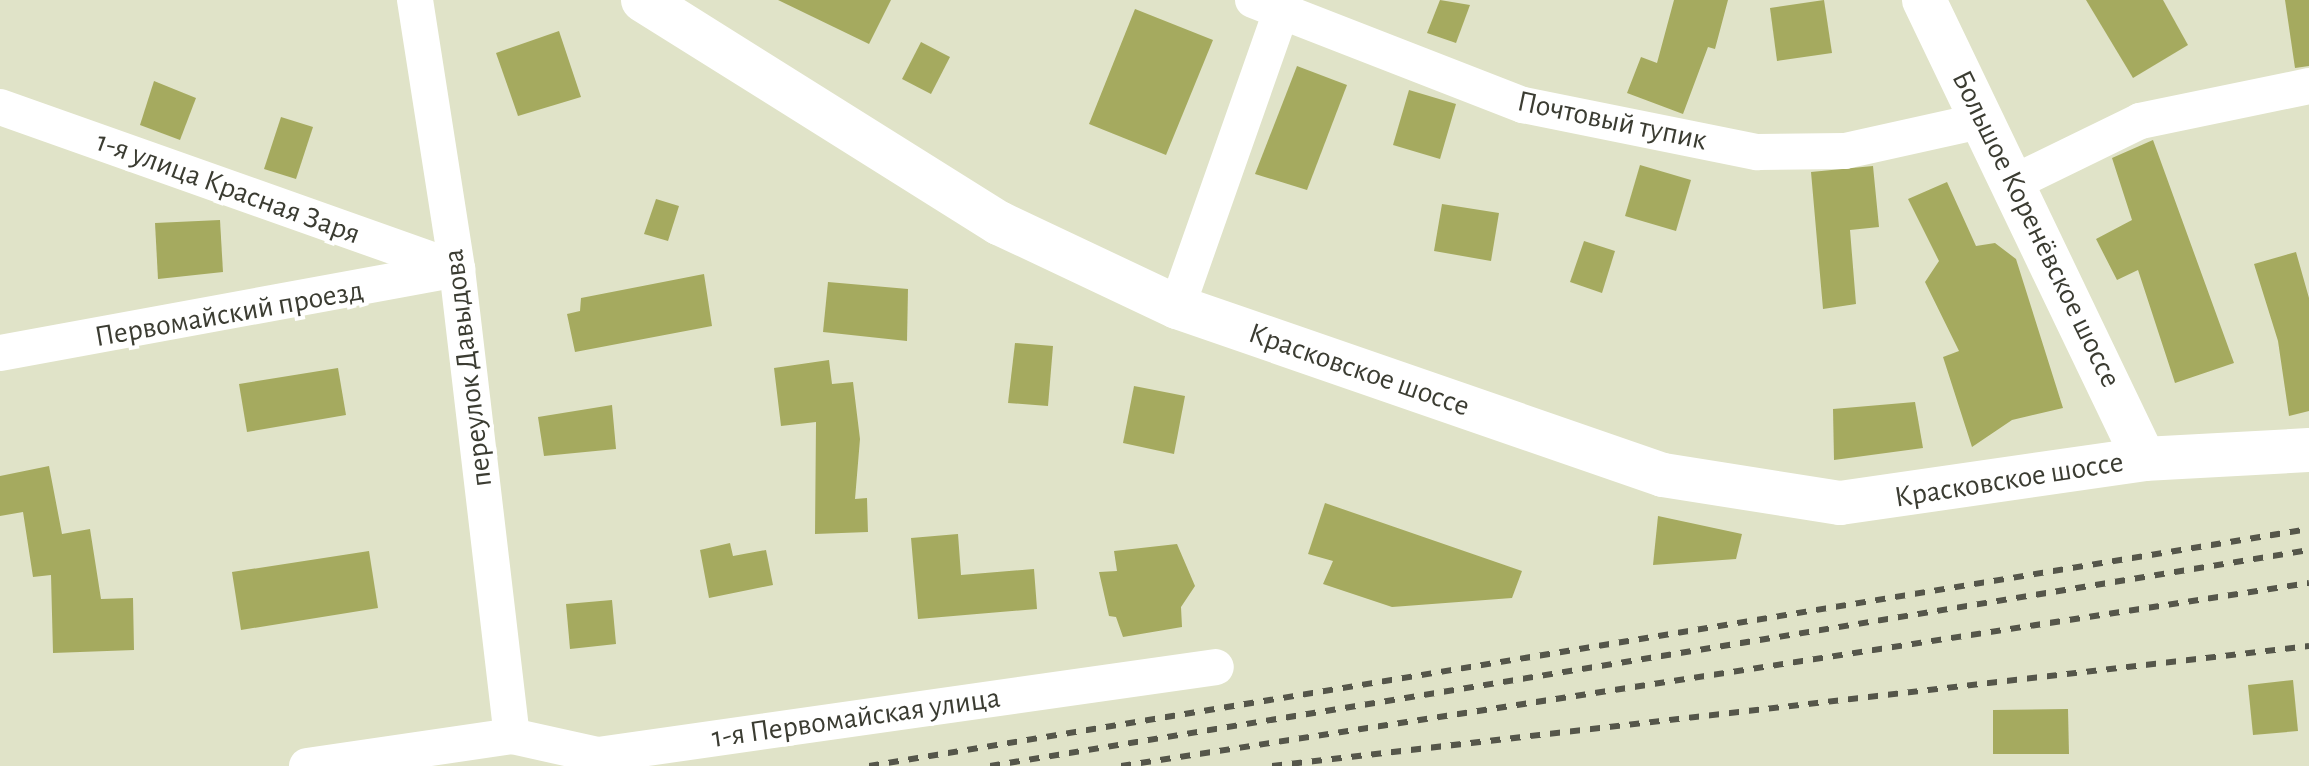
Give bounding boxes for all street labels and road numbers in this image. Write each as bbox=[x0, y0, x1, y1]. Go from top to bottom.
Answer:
street label: Большое Коренёвское шоссе bbox=[1944, 65, 2128, 393]
street label: Почтовый тупик bbox=[1514, 83, 1710, 159]
street label: 1-я улица Красная Заря bbox=[91, 123, 365, 253]
street label: переулок Давыдова bbox=[436, 247, 500, 489]
street label: Первомайский проезд bbox=[92, 273, 366, 355]
street label: Красковское шоссе bbox=[1244, 315, 1474, 425]
street label: Красковское шоссе bbox=[1892, 444, 2126, 516]
street label: 1-я Первомайская улица bbox=[710, 680, 1002, 756]

